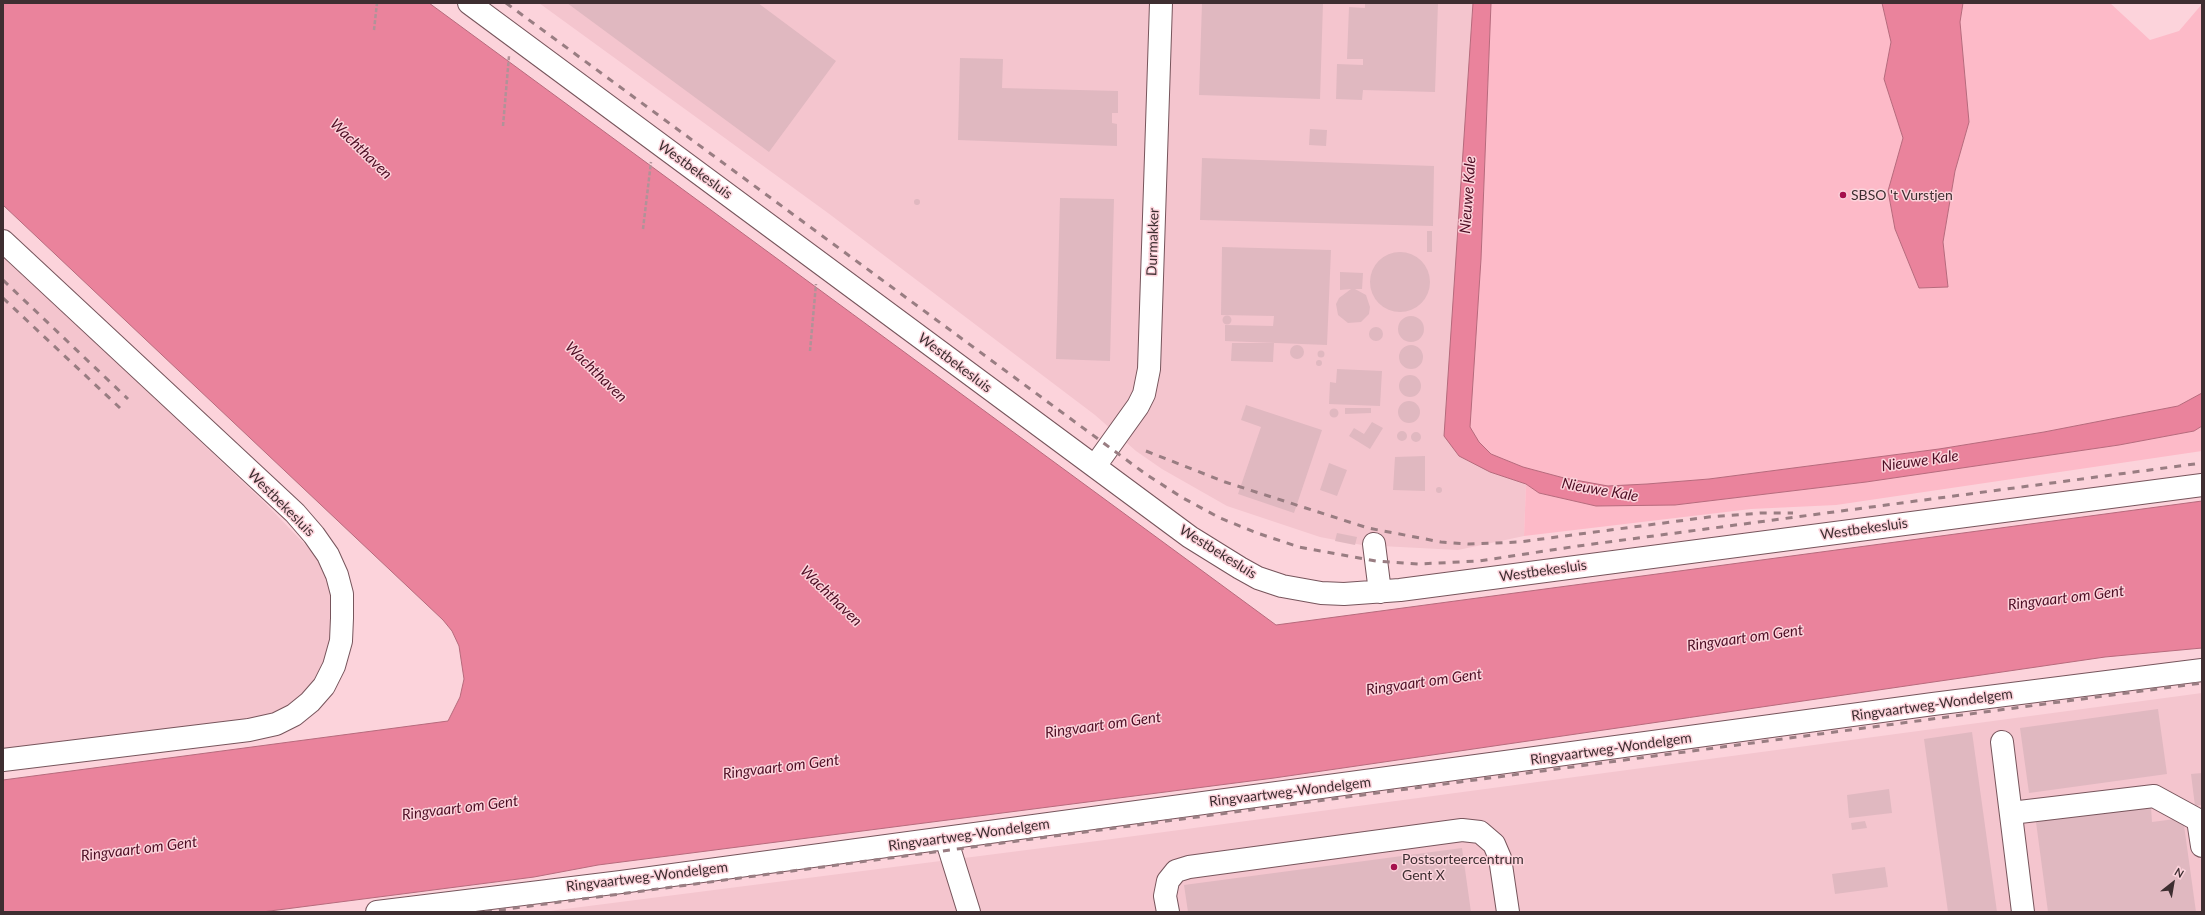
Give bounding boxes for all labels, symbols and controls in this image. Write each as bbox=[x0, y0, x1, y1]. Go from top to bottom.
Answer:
water label: Wachthaven bbox=[326, 115, 396, 183]
street label: Westbekesluis bbox=[654, 137, 736, 203]
water label: Nieuwe Kale bbox=[1456, 156, 1480, 234]
place label: SBSO 't Vurstjen bbox=[1851, 187, 1953, 203]
marker: SBSO 't Vurstjen bbox=[1838, 190, 1848, 200]
street label: Durmakker bbox=[1143, 208, 1163, 276]
street label: Westbekesluis bbox=[915, 330, 995, 396]
water label: Wachthaven bbox=[561, 338, 631, 406]
water label: Nieuwe Kale bbox=[1880, 447, 1960, 475]
street label: Westbekesluis bbox=[244, 466, 318, 540]
water label: Nieuwe Kale bbox=[1560, 474, 1640, 506]
street label: Westbekesluis bbox=[1819, 515, 1909, 543]
street label: Westbekesluis bbox=[1176, 522, 1260, 582]
street label: Westbekesluis bbox=[1498, 557, 1588, 585]
water label: Wachthaven bbox=[796, 562, 866, 630]
water label: Ringvaart om Gent bbox=[2007, 582, 2125, 614]
water label: Ringvaart om Gent bbox=[1686, 621, 1804, 655]
water label: Ringvaart om Gent bbox=[1365, 665, 1483, 699]
street label: Ringvaartweg-Wondelgem bbox=[1850, 685, 2014, 725]
water label: Ringvaart om Gent bbox=[1044, 708, 1162, 742]
street label: Ringvaartweg-Wondelgem bbox=[1529, 729, 1693, 769]
water label: Ringvaart om Gent bbox=[722, 751, 840, 783]
street label: Ringvaartweg-Wondelgem bbox=[1208, 774, 1372, 810]
water label: Ringvaart om Gent bbox=[401, 792, 519, 824]
street label: Ringvaartweg-Wondelgem bbox=[887, 815, 1051, 855]
water label: Ringvaart om Gent bbox=[80, 833, 198, 865]
place label: Postsorteercentrum Gent X bbox=[1402, 851, 1524, 884]
street label: Ringvaartweg-Wondelgem bbox=[565, 859, 729, 895]
marker: Postsorteercentrum Gent X bbox=[1389, 862, 1399, 872]
north arrow bbox=[2153, 863, 2193, 903]
text: N bbox=[2172, 865, 2186, 880]

